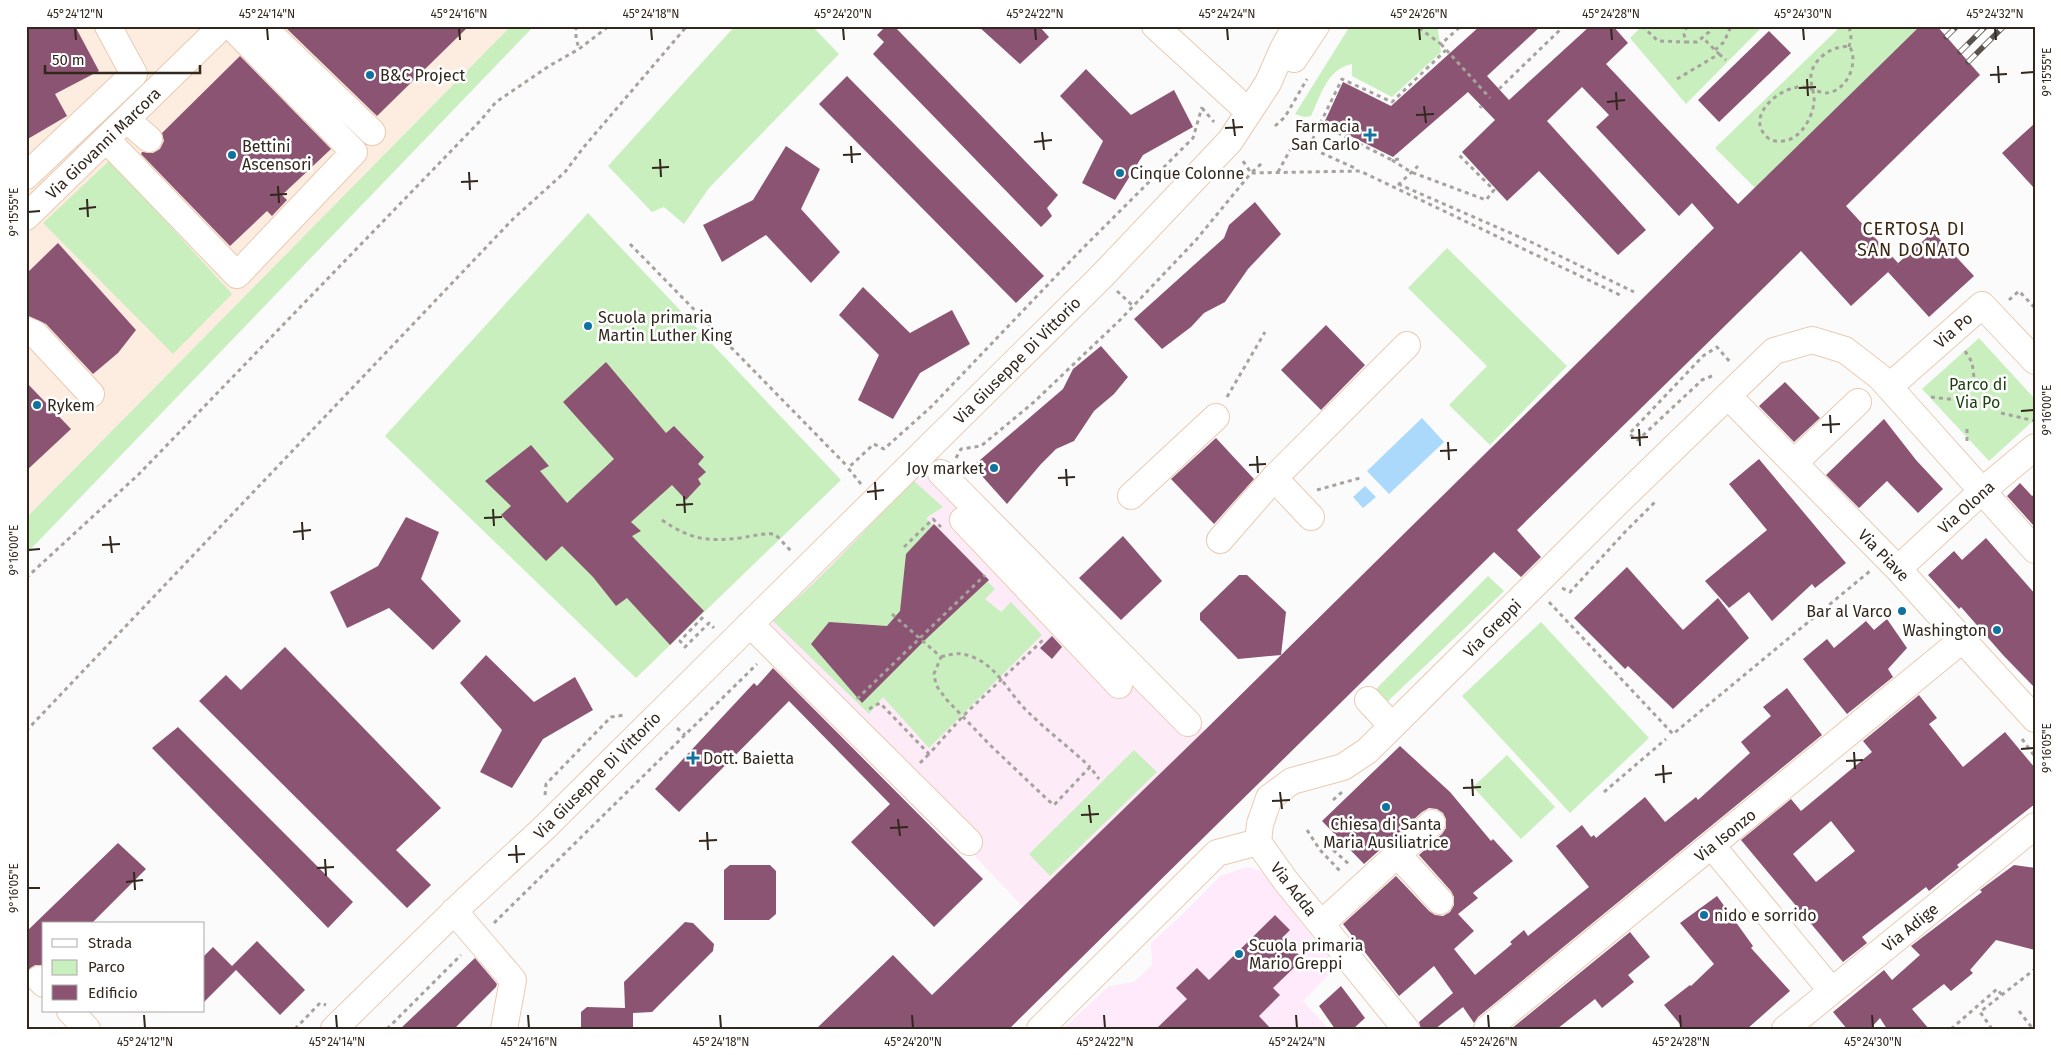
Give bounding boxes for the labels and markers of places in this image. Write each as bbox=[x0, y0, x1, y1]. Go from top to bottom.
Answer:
place label: B&C Project bbox=[380, 66, 465, 85]
marker: B&C Project bbox=[364, 69, 376, 81]
place label: Farmacia San Carlo bbox=[1291, 117, 1360, 154]
marker: Farmacia San Carlo bbox=[1364, 129, 1376, 141]
place label: Bettini Ascensori bbox=[242, 137, 312, 174]
marker: Bettini Ascensori bbox=[226, 149, 238, 161]
place label: Cinque Colonne bbox=[1130, 164, 1244, 183]
marker: Cinque Colonne bbox=[1114, 167, 1126, 179]
place label: Scuola primaria Martin Luther King bbox=[598, 308, 733, 345]
marker: Scuola primaria Martin Luther King bbox=[582, 320, 594, 332]
place label: Rykem bbox=[47, 396, 95, 415]
marker: Rykem bbox=[31, 399, 43, 411]
place label: Joy market bbox=[907, 459, 984, 478]
marker: Joy market bbox=[988, 462, 1000, 474]
place label: Bar al Varco bbox=[1806, 602, 1892, 621]
marker: Bar al Varco bbox=[1896, 605, 1908, 617]
place label: Washington bbox=[1902, 621, 1987, 640]
marker: Washington bbox=[1991, 624, 2003, 636]
place label: Dott. Baietta bbox=[703, 749, 794, 768]
marker: Dott. Baietta bbox=[687, 752, 699, 764]
marker: Chiesa di Santa Maria Ausiliatrice bbox=[1380, 801, 1392, 813]
place label: Chiesa di Santa Maria Ausiliatrice bbox=[1323, 815, 1449, 852]
place label: nido e sorrido bbox=[1714, 906, 1817, 925]
marker: nido e sorrido bbox=[1698, 909, 1710, 921]
place label: Scuola primaria Mario Greppi bbox=[1249, 936, 1363, 973]
marker: Scuola primaria Mario Greppi bbox=[1233, 948, 1245, 960]

